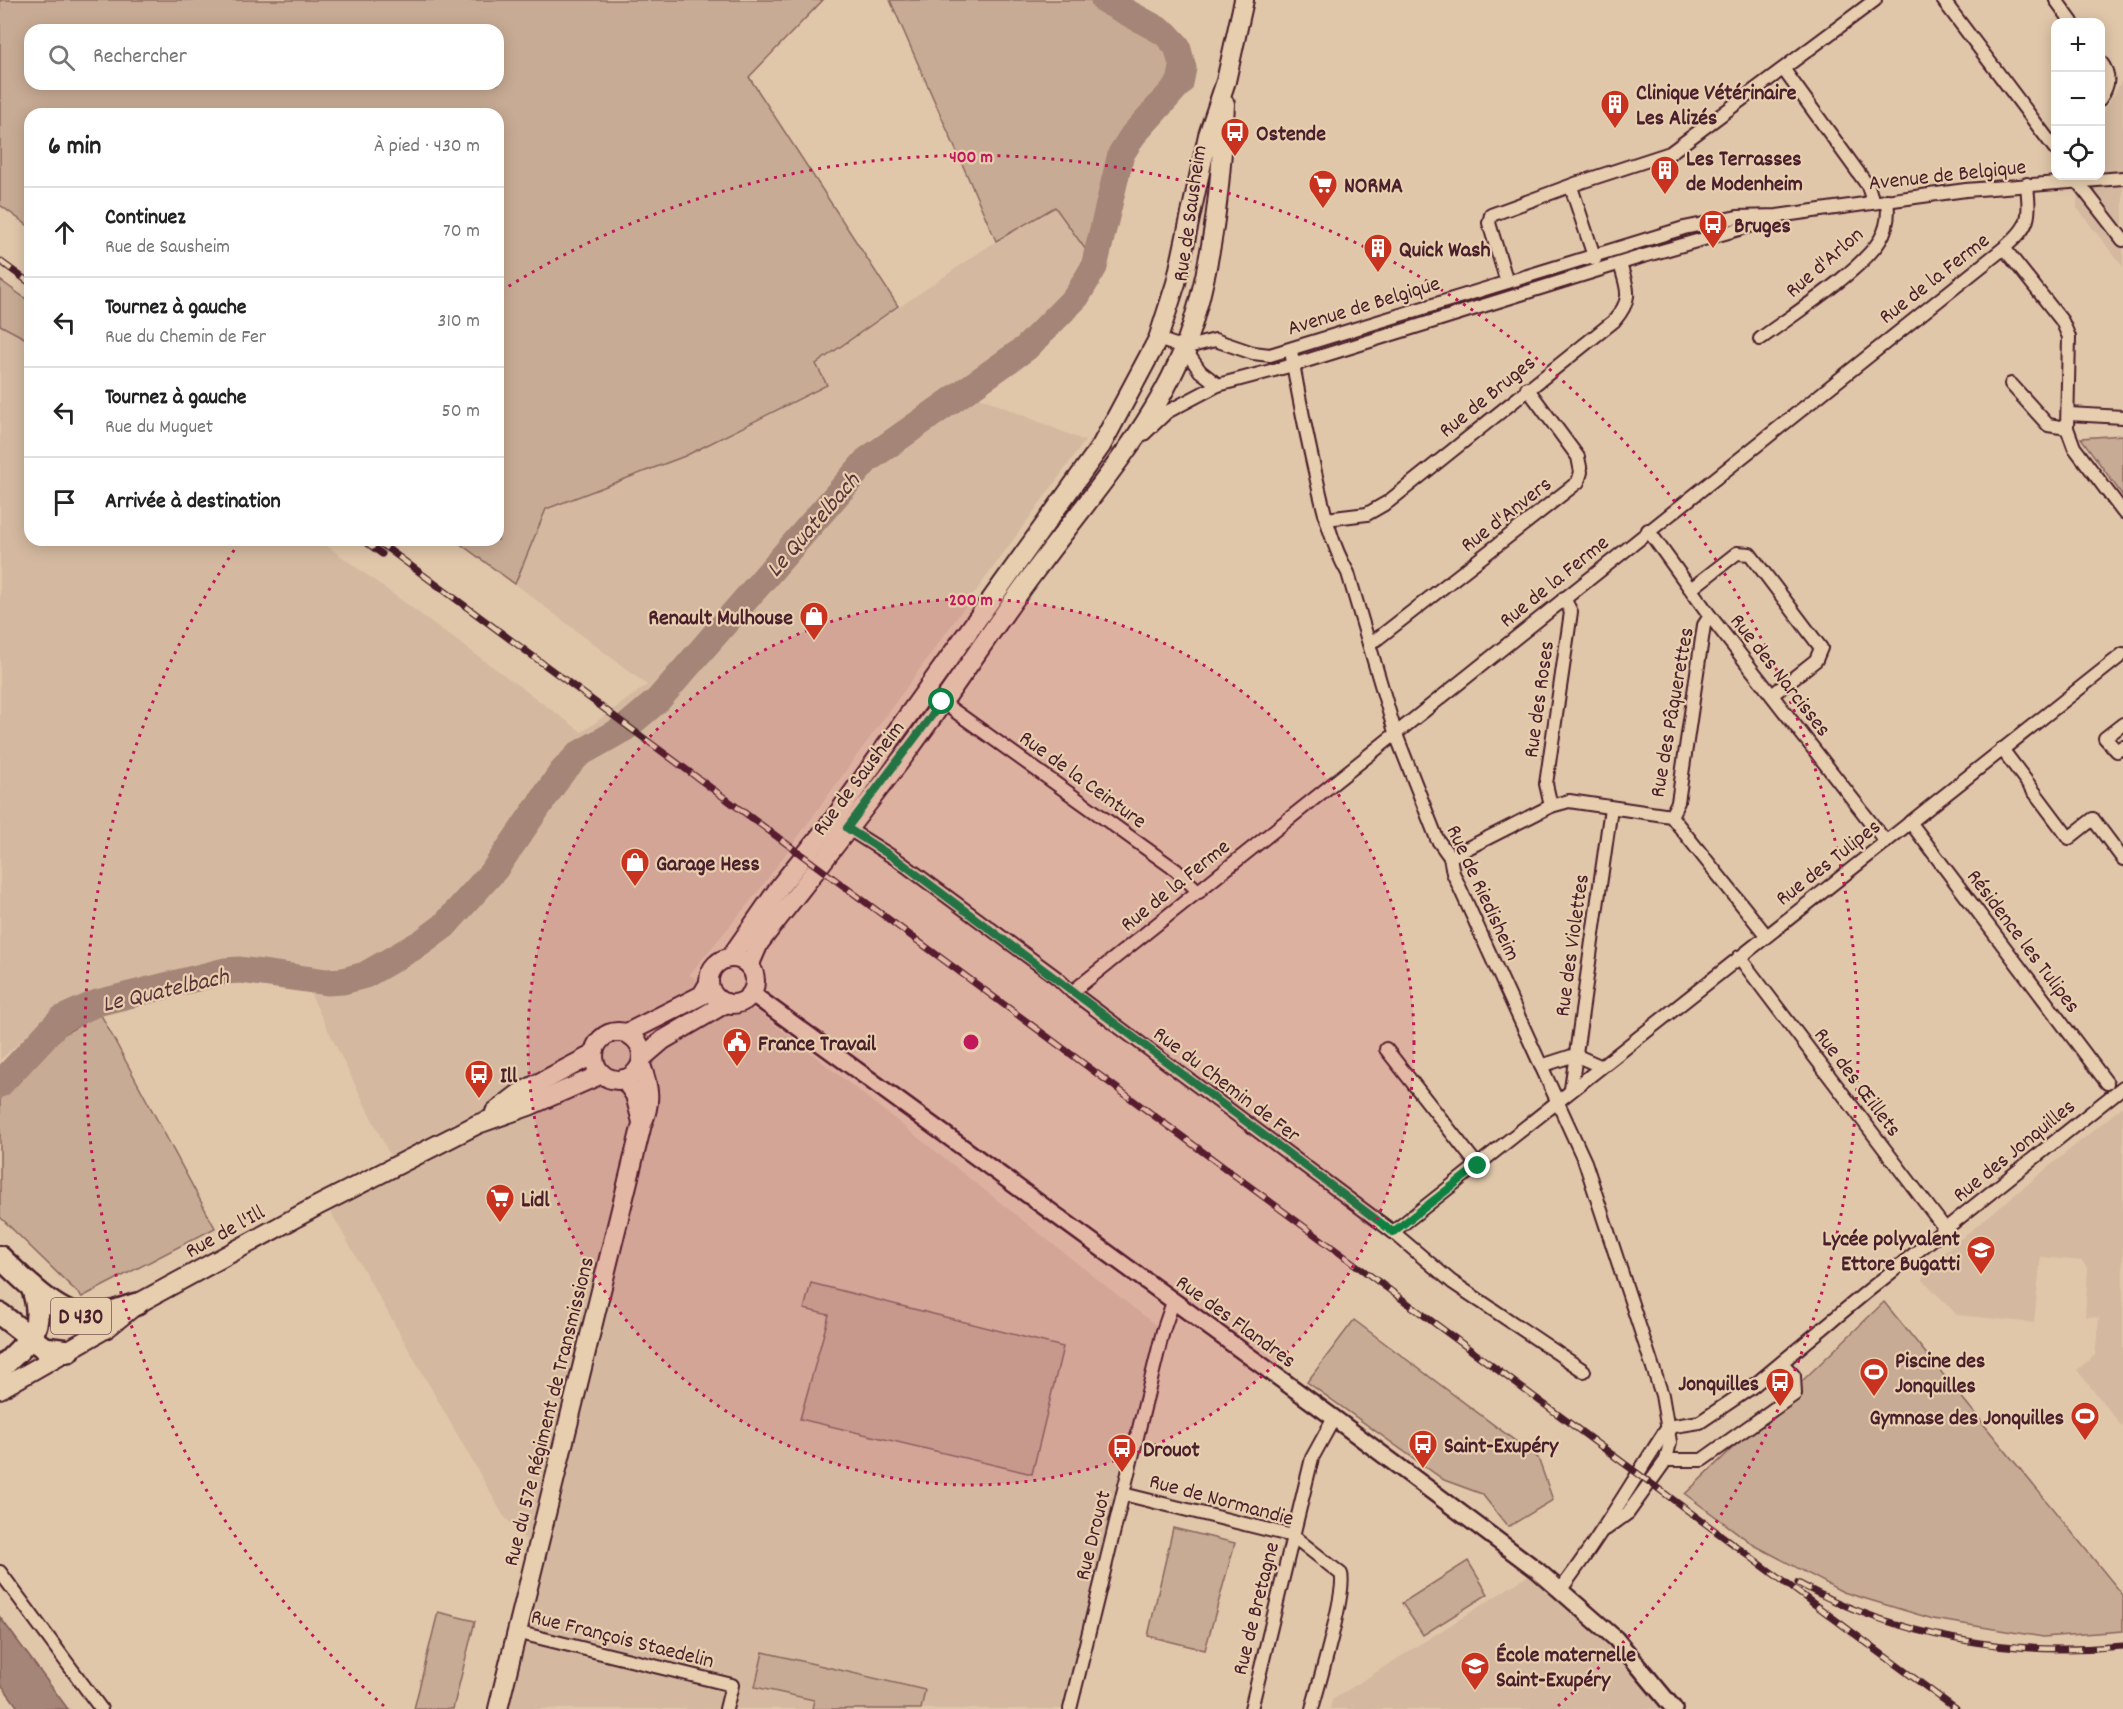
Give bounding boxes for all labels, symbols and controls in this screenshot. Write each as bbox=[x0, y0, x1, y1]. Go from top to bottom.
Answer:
map controls bbox=[2051, 18, 2105, 180]
button: + bbox=[2051, 18, 2105, 72]
search box bbox=[24, 24, 504, 90]
icon: search bbox=[45, 41, 78, 74]
text: Rechercher bbox=[93, 42, 187, 73]
button: − bbox=[2051, 72, 2105, 126]
place label: Clinique Vétérinaire Les Alizés bbox=[1636, 79, 1797, 135]
building icon: Clinique Vétérinaire Les Alizés bbox=[1599, 88, 1631, 130]
bus stop icon: Ostende bbox=[1219, 116, 1251, 158]
place label: Ostende bbox=[1256, 120, 1326, 151]
button: locate bbox=[2051, 126, 2105, 180]
text: 6 min bbox=[48, 129, 101, 166]
text: À pied · 430 m bbox=[374, 133, 480, 161]
street label: Rue de Sausheim bbox=[1167, 143, 1216, 284]
place label: Les Terrasses de Modenheim bbox=[1686, 145, 1803, 201]
text: 400 m bbox=[949, 146, 993, 171]
street label: Avenue de Belgique bbox=[1867, 153, 2028, 200]
building icon: Les Terrasses de Modenheim bbox=[1649, 154, 1681, 196]
supermarket icon: NORMA bbox=[1307, 168, 1339, 210]
place label: NORMA bbox=[1344, 172, 1403, 203]
text: Continuez bbox=[105, 203, 186, 234]
bus stop icon: Bruges bbox=[1697, 208, 1729, 250]
place label: Bruges bbox=[1734, 212, 1791, 243]
icon: ahead bbox=[48, 216, 81, 249]
text: 70 m bbox=[443, 218, 480, 246]
street label: Rue d'Arlon bbox=[1779, 221, 1871, 306]
street label: Rue de la Ferme bbox=[1873, 227, 1997, 333]
building icon: Quick Wash bbox=[1362, 232, 1394, 274]
text: Rue de Sausheim bbox=[105, 234, 230, 262]
place label: Quick Wash bbox=[1399, 236, 1491, 267]
street label: Avenue de Belgique bbox=[1284, 269, 1444, 345]
text: Tournez à gauche bbox=[105, 293, 247, 324]
icon: left bbox=[48, 306, 81, 339]
text: 310 m bbox=[438, 308, 480, 336]
text: Rue du Chemin de Fer bbox=[105, 324, 266, 352]
street label: Rue de Bruges bbox=[1433, 349, 1543, 446]
text: Tournez à gauche bbox=[105, 383, 247, 414]
icon: left bbox=[48, 396, 81, 429]
text: 50 m bbox=[442, 398, 480, 426]
text: Rue du Muguet bbox=[105, 414, 213, 442]
water label: Le Quatelbach bbox=[759, 465, 870, 586]
street label: Rue d'Anvers bbox=[1455, 470, 1559, 561]
icon: arrive bbox=[48, 486, 81, 519]
text: Arrivée à destination bbox=[105, 487, 281, 518]
street label: Rue de la Ferme bbox=[1494, 529, 1617, 637]
text: 200 m bbox=[949, 589, 993, 614]
shop icon: Renault Mulhouse bbox=[798, 600, 830, 642]
place label: Renault Mulhouse bbox=[648, 604, 793, 635]
street label: Rue des Narcisses bbox=[1721, 608, 1837, 744]
street label: Rue des Pâquerettes bbox=[1643, 625, 1704, 800]
street label: Rue des Roses bbox=[1517, 639, 1564, 760]
route start bbox=[928, 688, 954, 714]
street label: Rue de Sausheim bbox=[806, 715, 914, 843]
street label: Rue de la Ceinture bbox=[1012, 724, 1152, 838]
street label: Rue des Tulipes bbox=[1770, 813, 1888, 915]
street label: Rue de Riedisheim bbox=[1437, 820, 1527, 967]
street label: Rue de la Ferme bbox=[1115, 833, 1238, 941]
shop icon: Garage Hess bbox=[619, 846, 651, 888]
place label: Garage Hess bbox=[656, 850, 760, 881]
street label: Résidence les Tulipes bbox=[1958, 864, 2087, 1021]
street label: Rue des Violettes bbox=[1548, 872, 1599, 1019]
water label: Le Quatelbach bbox=[99, 961, 233, 1023]
street label: Rue du Chemin de Fer bbox=[1146, 1020, 1307, 1152]
street label: Rue des Œillets bbox=[1805, 1022, 1908, 1144]
public building icon: France Travail bbox=[721, 1026, 753, 1068]
place label: France Travail bbox=[758, 1030, 877, 1061]
centre of rings bbox=[961, 1032, 981, 1052]
bus stop icon: Ill bbox=[463, 1058, 495, 1100]
place label: Ill bbox=[500, 1062, 518, 1093]
street label: Rue des Jonquilles bbox=[1947, 1093, 2083, 1211]
route end bbox=[1464, 1152, 1490, 1178]
supermarket icon: Lidl bbox=[484, 1182, 516, 1224]
place label: Lidl bbox=[521, 1186, 550, 1217]
street label: Rue de l'Ill bbox=[180, 1198, 271, 1268]
place label: Lycée polyvalent Ettore Bugatti bbox=[1822, 1225, 1961, 1281]
school or university icon: Lycée polyvalent Ettore Bugatti bbox=[1965, 1234, 1997, 1276]
street label: Rue du 57e Régiment de Transmissions bbox=[497, 1254, 604, 1570]
street label: Rue des Flandres bbox=[1168, 1269, 1302, 1377]
road number: D 430 bbox=[51, 1298, 111, 1334]
place label: Piscine des Jonquilles bbox=[1895, 1347, 1985, 1403]
sports icon: Piscine des Jonquilles bbox=[1858, 1356, 1890, 1398]
bus stop icon: Jonquilles bbox=[1764, 1366, 1796, 1408]
place label: Jonquilles bbox=[1678, 1370, 1759, 1401]
sports icon: Gymnase des Jonquilles bbox=[2069, 1400, 2101, 1442]
place label: Gymnase des Jonquilles bbox=[1869, 1404, 2064, 1435]
bus stop icon: Saint-Exupéry bbox=[1407, 1428, 1439, 1470]
bus stop icon: Drouot bbox=[1106, 1432, 1138, 1474]
place label: Saint-Exupéry bbox=[1444, 1432, 1559, 1463]
place label: Drouot bbox=[1143, 1436, 1201, 1467]
street label: Rue de Normandie bbox=[1145, 1467, 1297, 1536]
street label: Rue Drouot bbox=[1068, 1488, 1121, 1584]
street label: Rue de Bretagne bbox=[1226, 1539, 1289, 1679]
street label: Rue François Staedelin bbox=[527, 1603, 717, 1678]
place label: École maternelle Saint-Exupéry bbox=[1496, 1641, 1636, 1697]
school or university icon: École maternelle Saint-Exupéry bbox=[1459, 1650, 1491, 1692]

